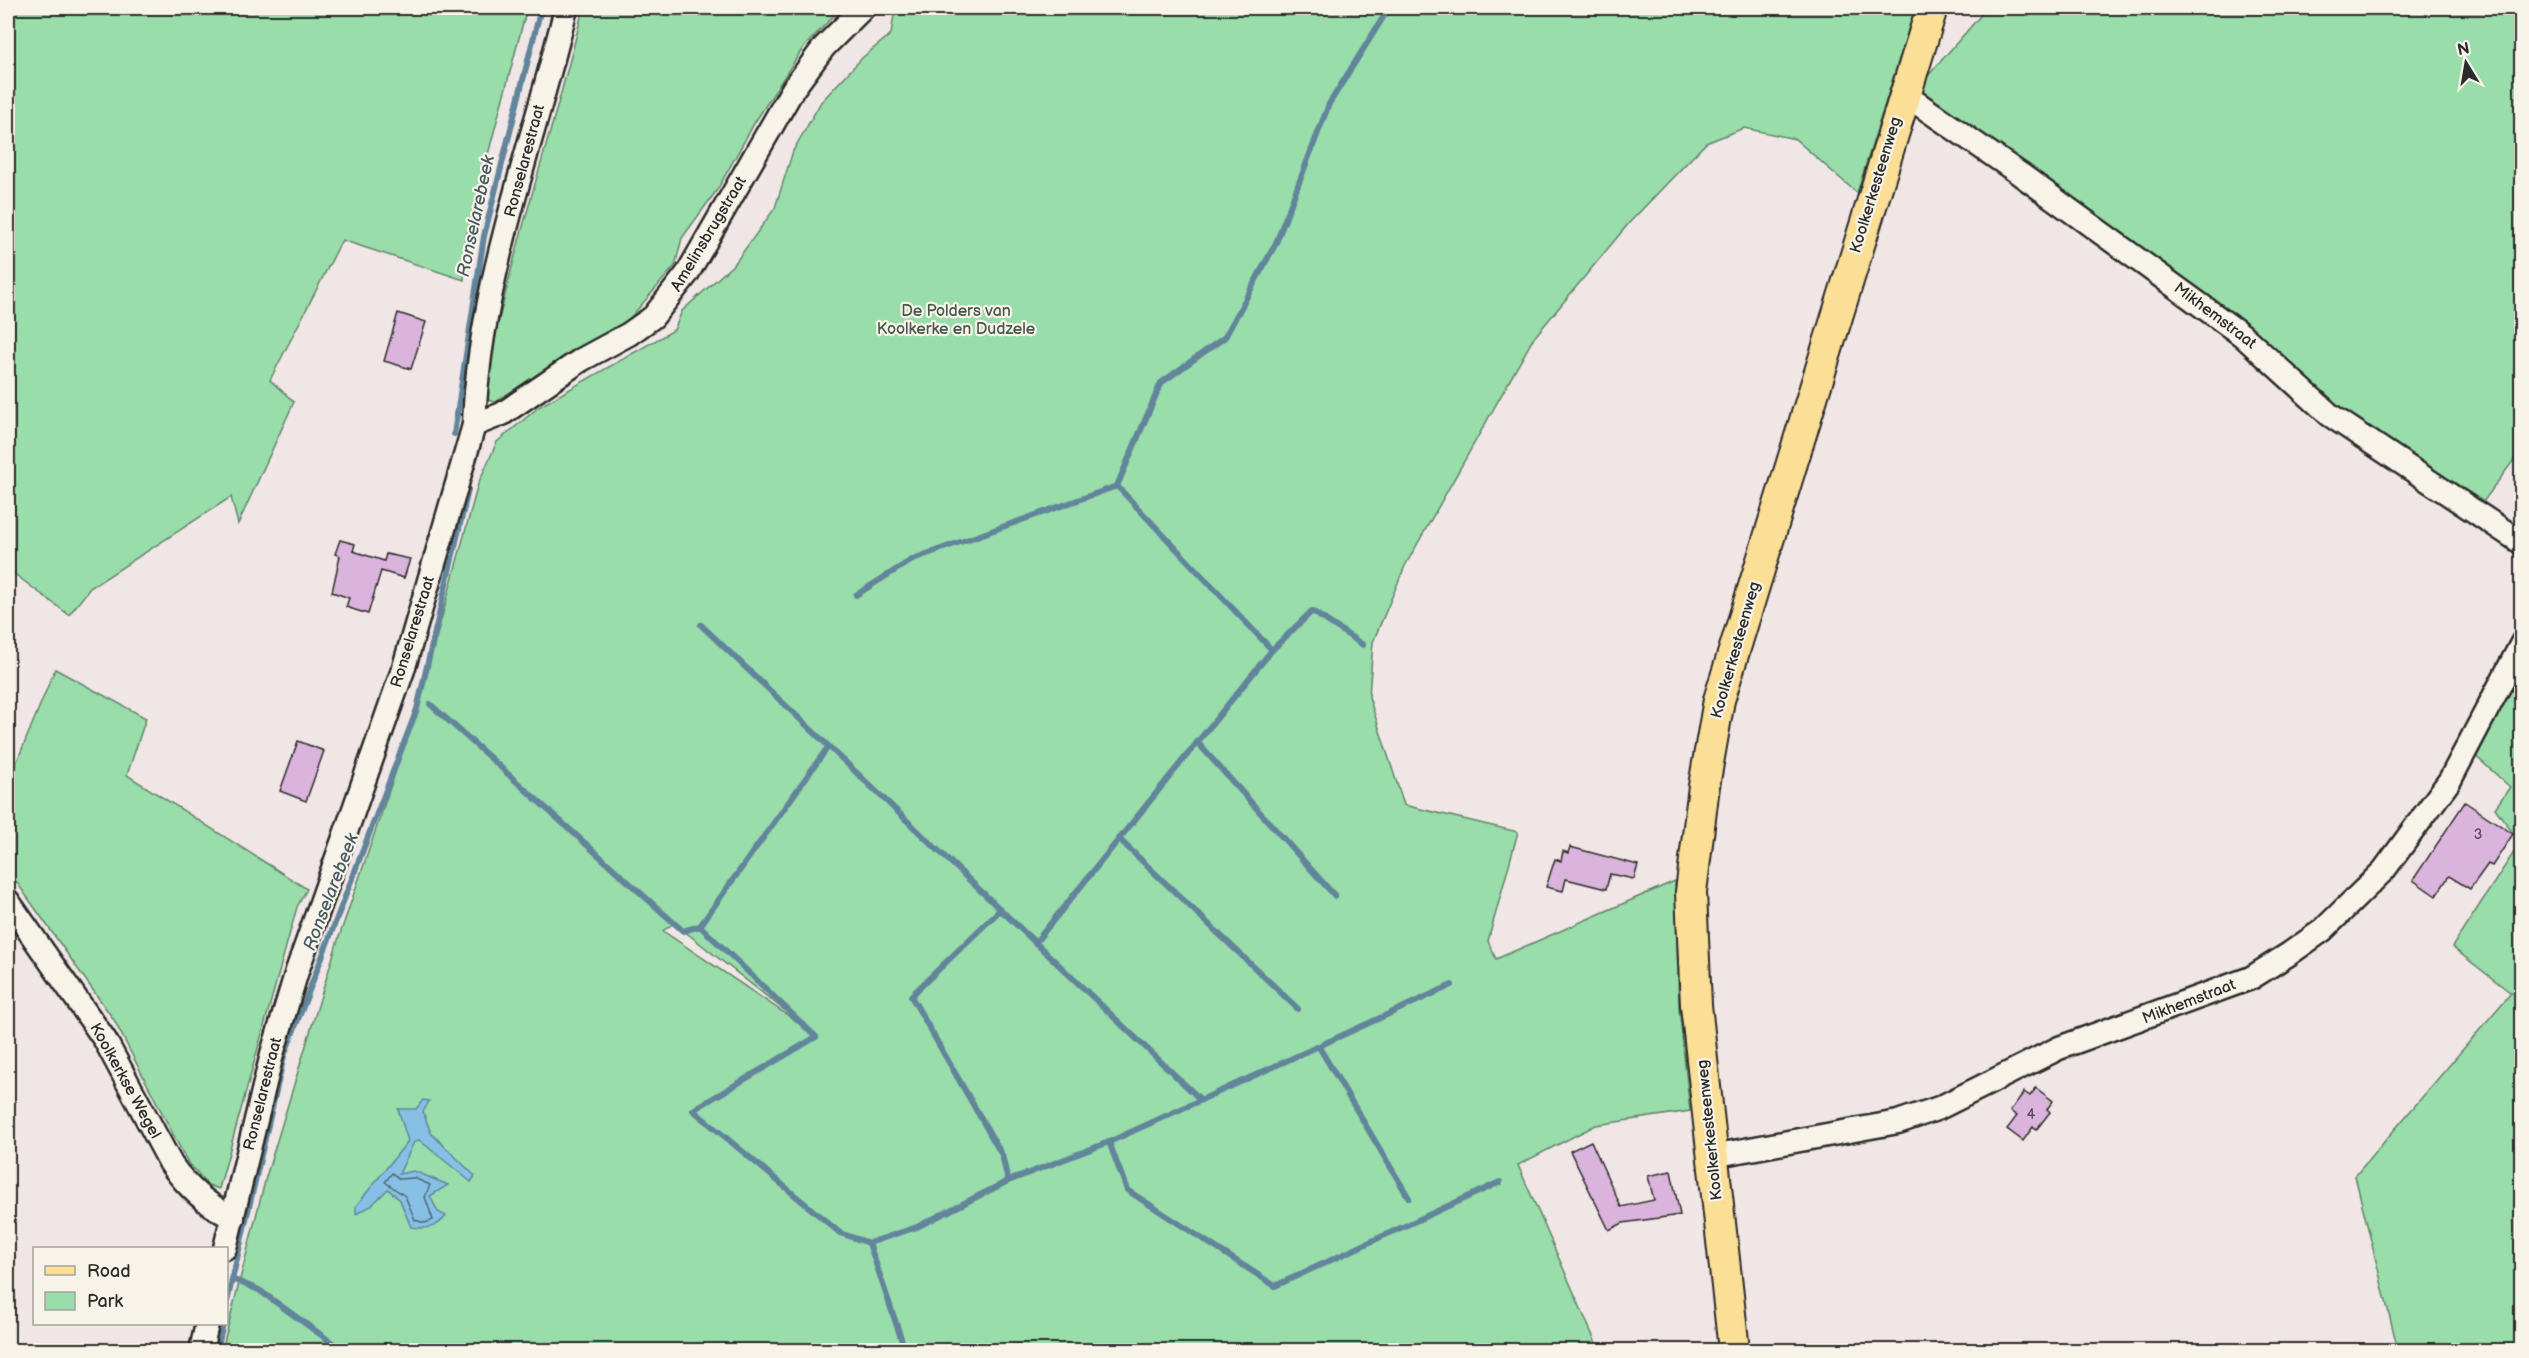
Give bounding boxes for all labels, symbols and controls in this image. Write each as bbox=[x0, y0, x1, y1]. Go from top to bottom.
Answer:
north arrow bbox=[2436, 33, 2496, 93]
text: N bbox=[2456, 39, 2471, 60]
street label: Ronselarestraat bbox=[501, 103, 549, 219]
street label: Koolkerkesteenweg bbox=[1846, 115, 1906, 255]
water label: Ronselarebeek bbox=[453, 152, 499, 279]
street label: Amelinsbrugstraat bbox=[667, 173, 751, 295]
street label: Mikhemstraat bbox=[2170, 279, 2260, 353]
park label: De Polders van Koolkerke en Dudzele bbox=[877, 302, 1036, 339]
street label: Ronselarestraat bbox=[387, 574, 439, 690]
street label: Koolkerkesteenweg bbox=[1707, 579, 1765, 721]
house number: 3 bbox=[2474, 826, 2482, 843]
water label: Ronselarebeek bbox=[299, 829, 363, 954]
street label: Mikhemstraat bbox=[2140, 975, 2238, 1028]
street label: Koolkerkse Wegel bbox=[85, 1020, 165, 1142]
street label: Ronselarestraat bbox=[240, 1036, 286, 1152]
street label: Koolkerkesteenweg bbox=[1693, 1059, 1727, 1201]
house number: 4 bbox=[2027, 1106, 2036, 1123]
legend bbox=[33, 1247, 228, 1325]
text: Road bbox=[87, 1261, 131, 1282]
text: Park bbox=[87, 1291, 123, 1312]

